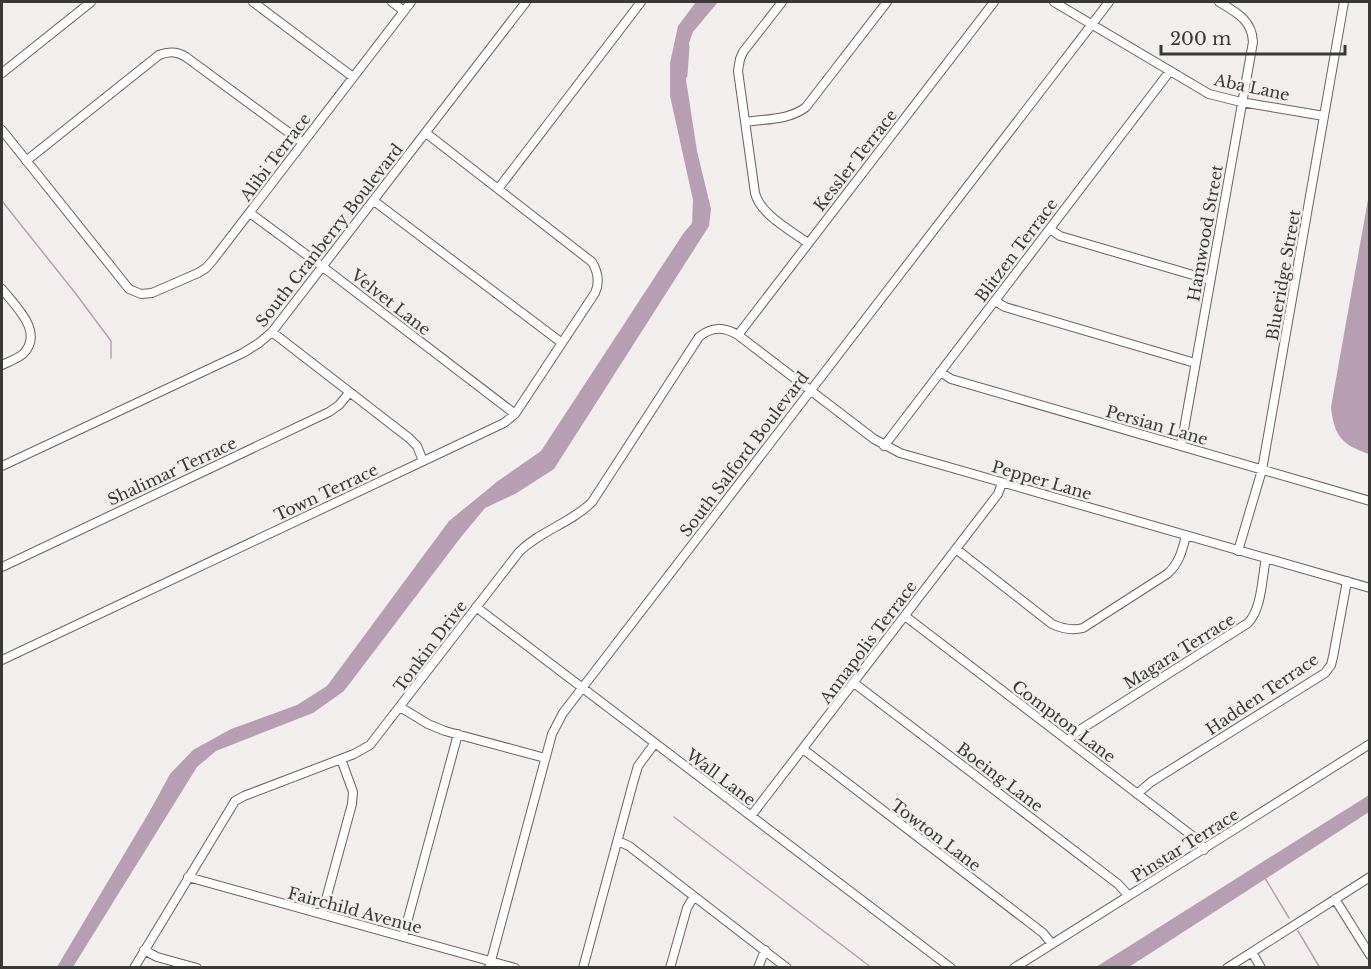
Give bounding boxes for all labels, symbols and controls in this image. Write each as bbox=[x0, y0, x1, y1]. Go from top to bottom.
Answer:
scale bar bbox=[1161, 18, 1346, 56]
text: 200 m bbox=[1170, 28, 1231, 50]
street label: Aba Lane bbox=[1211, 69, 1292, 105]
street label: Kessler Terrace bbox=[809, 105, 901, 215]
street label: Alibi Terrace bbox=[235, 109, 315, 206]
street label: South Cranberry Boulevard bbox=[251, 139, 407, 331]
street label: Hamwood Street bbox=[1183, 163, 1227, 303]
street label: Blitzen Terrace bbox=[971, 194, 1061, 306]
street label: Blueridge Street bbox=[1262, 208, 1304, 342]
street label: Velvet Lane bbox=[346, 264, 435, 339]
street label: South Salford Boulevard bbox=[675, 367, 813, 541]
street label: Persian Lane bbox=[1104, 401, 1210, 449]
street label: Shalimar Terrace bbox=[104, 432, 240, 510]
street label: Pepper Lane bbox=[990, 456, 1094, 504]
street label: Town Terrace bbox=[271, 459, 381, 525]
street label: Annapolis Terrace bbox=[815, 577, 921, 708]
street label: Tonkin Drive bbox=[389, 596, 471, 696]
street label: Magara Terrace bbox=[1120, 609, 1238, 693]
street label: Hadden Terrace bbox=[1202, 649, 1322, 739]
street label: Compton Lane bbox=[1008, 676, 1120, 766]
street label: Boeing Lane bbox=[953, 738, 1047, 816]
street label: Wall Lane bbox=[681, 744, 760, 810]
street label: Towton Lane bbox=[887, 795, 985, 875]
street label: Pinstar Terrace bbox=[1127, 804, 1243, 886]
street label: Fairchild Avenue bbox=[286, 883, 424, 937]

